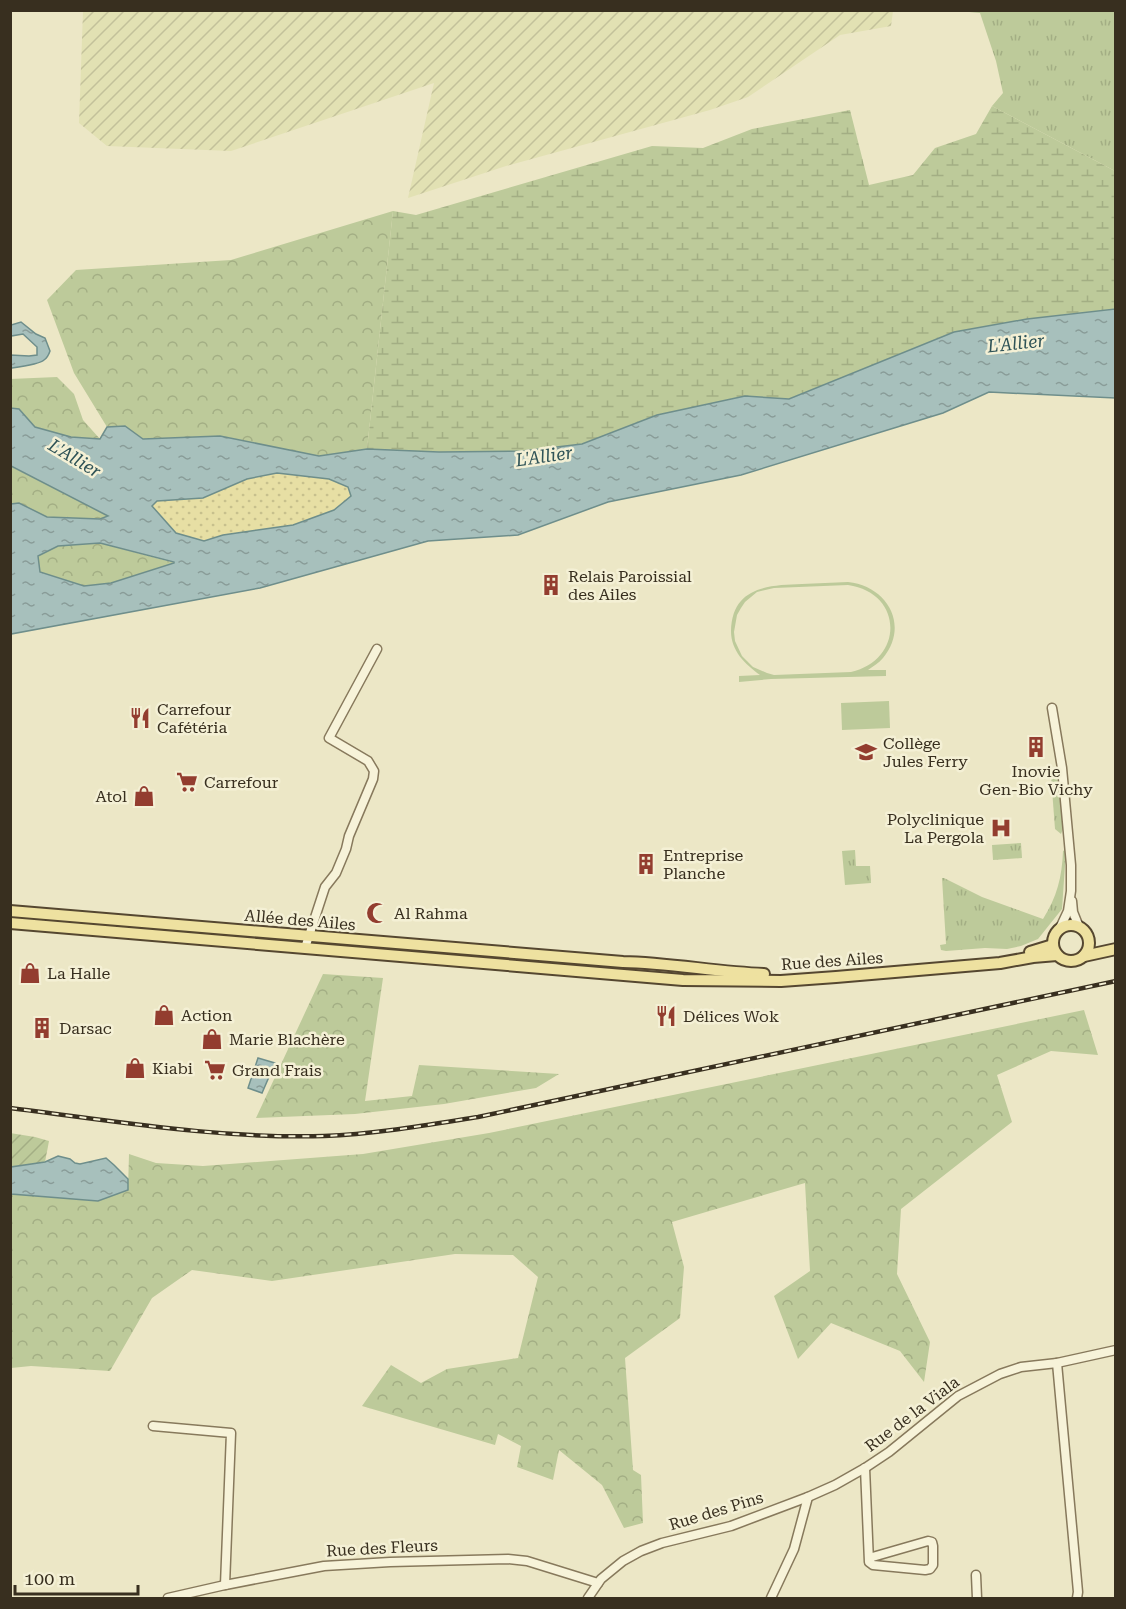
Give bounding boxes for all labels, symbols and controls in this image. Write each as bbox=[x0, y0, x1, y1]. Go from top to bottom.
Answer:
water label: L'Allier bbox=[985, 330, 1046, 357]
water label: L'Allier bbox=[44, 434, 105, 482]
water label: L'Allier bbox=[513, 442, 574, 471]
place label: Relais Paroissial des Ailes bbox=[568, 567, 692, 604]
building icon: Relais Paroissial des Ailes bbox=[539, 573, 563, 597]
place label: Carrefour Cafétéria bbox=[157, 700, 232, 737]
restaurant icon: Carrefour Cafétéria bbox=[128, 706, 152, 730]
place label: Collège Jules Ferry bbox=[883, 734, 968, 771]
building icon: Inovie Gen-Bio Vichy bbox=[1024, 735, 1048, 759]
school or university icon: Collège Jules Ferry bbox=[854, 740, 878, 764]
place label: Inovie Gen-Bio Vichy bbox=[979, 762, 1093, 799]
supermarket icon: Carrefour bbox=[175, 770, 199, 794]
place label: Carrefour bbox=[204, 773, 279, 792]
shop icon: Atol bbox=[132, 784, 156, 808]
place label: Atol bbox=[95, 787, 127, 806]
place label: Polyclinique La Pergola bbox=[887, 810, 984, 847]
hospital icon: Polyclinique La Pergola bbox=[989, 816, 1013, 840]
place label: Entreprise Planche bbox=[663, 846, 743, 883]
building icon: Entreprise Planche bbox=[634, 852, 658, 876]
mosque icon: Al Rahma bbox=[365, 901, 389, 925]
place label: Al Rahma bbox=[394, 904, 468, 923]
street label: Allée des Ailes bbox=[244, 906, 357, 934]
street label: Rue des Ailes bbox=[781, 948, 884, 974]
shop icon: La Halle bbox=[18, 961, 42, 985]
place label: La Halle bbox=[47, 964, 111, 983]
shop icon: Action bbox=[152, 1003, 176, 1027]
restaurant icon: Délices Wok bbox=[654, 1004, 678, 1028]
place label: Action bbox=[181, 1006, 232, 1025]
place label: Délices Wok bbox=[683, 1007, 779, 1026]
building icon: Darsac bbox=[30, 1016, 54, 1040]
place label: Darsac bbox=[59, 1019, 112, 1038]
shop icon: Marie Blachère bbox=[200, 1027, 224, 1051]
place label: Marie Blachère bbox=[229, 1030, 345, 1049]
shop icon: Kiabi bbox=[123, 1056, 147, 1080]
supermarket icon: Grand Frais bbox=[203, 1058, 227, 1082]
place label: Kiabi bbox=[152, 1059, 193, 1078]
place label: Grand Frais bbox=[232, 1061, 322, 1080]
street label: Rue de la Viala bbox=[861, 1372, 963, 1456]
street label: Rue des Pins bbox=[667, 1488, 766, 1534]
street label: Rue des Fleurs bbox=[326, 1536, 439, 1560]
scale bar bbox=[15, 1558, 138, 1596]
text: 100 m bbox=[24, 1568, 75, 1589]

